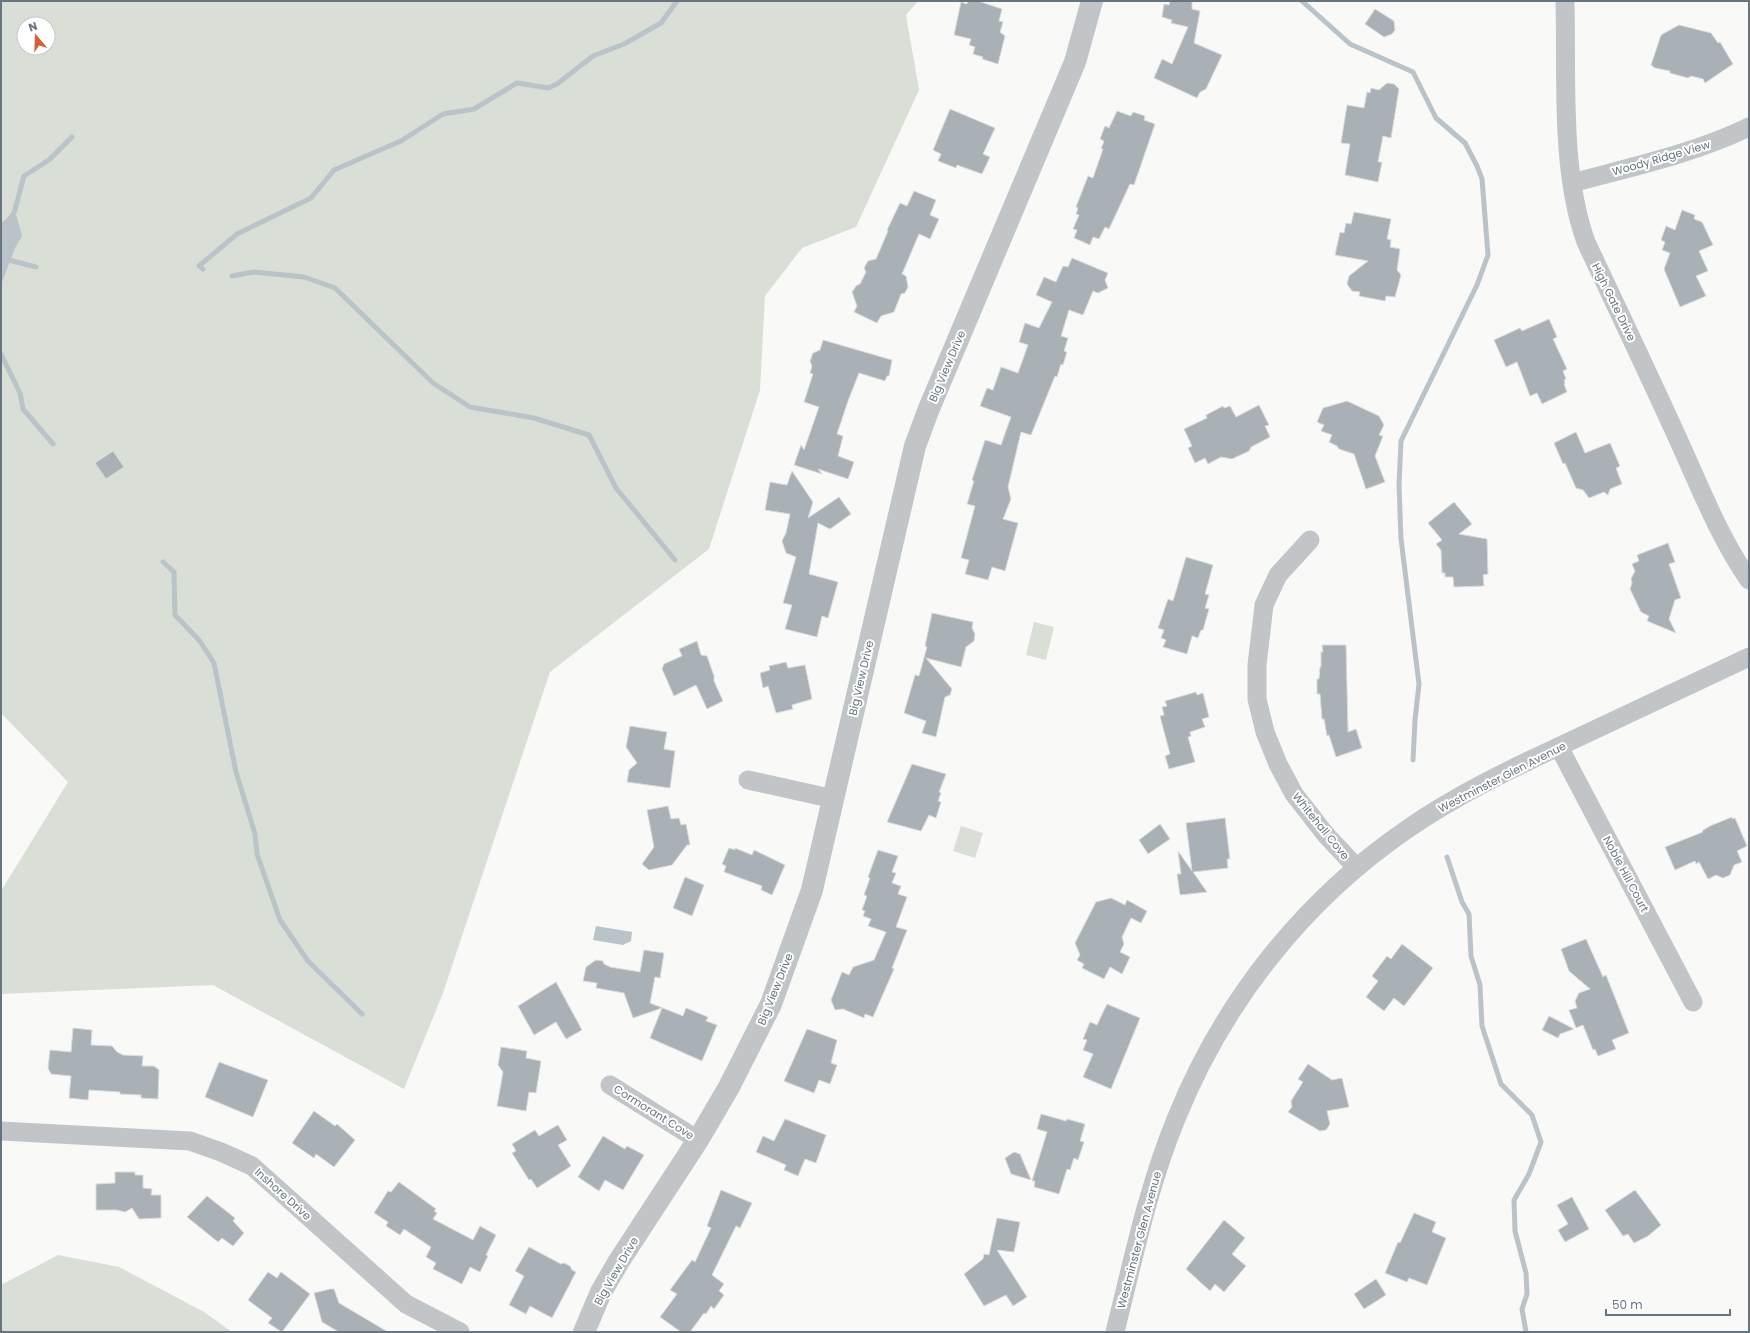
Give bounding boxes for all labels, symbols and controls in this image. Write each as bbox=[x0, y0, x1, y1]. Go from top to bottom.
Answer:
north arrow bbox=[16, 16, 56, 56]
text: N bbox=[26, 18, 39, 35]
street label: Woody Ridge View bbox=[1610, 136, 1712, 180]
street label: High Gate Drive bbox=[1588, 260, 1640, 344]
street label: Big View Drive bbox=[925, 328, 969, 404]
street label: Big View Drive bbox=[845, 639, 877, 717]
street label: Westminster Glen Avenue bbox=[1435, 738, 1569, 816]
street label: Whitehall Cove bbox=[1289, 789, 1353, 863]
street label: Noble Hill Court bbox=[1599, 833, 1653, 915]
street label: Big View Drive bbox=[753, 950, 797, 1027]
street label: Cormorant Cove bbox=[611, 1081, 697, 1143]
street label: Inshore Drive bbox=[251, 1164, 315, 1224]
street label: Westminster Glen Avenue bbox=[1113, 1169, 1165, 1310]
street label: Big View Drive bbox=[590, 1234, 642, 1308]
scale bar bbox=[1606, 1291, 1730, 1317]
text: 50 m bbox=[1612, 1296, 1643, 1313]

